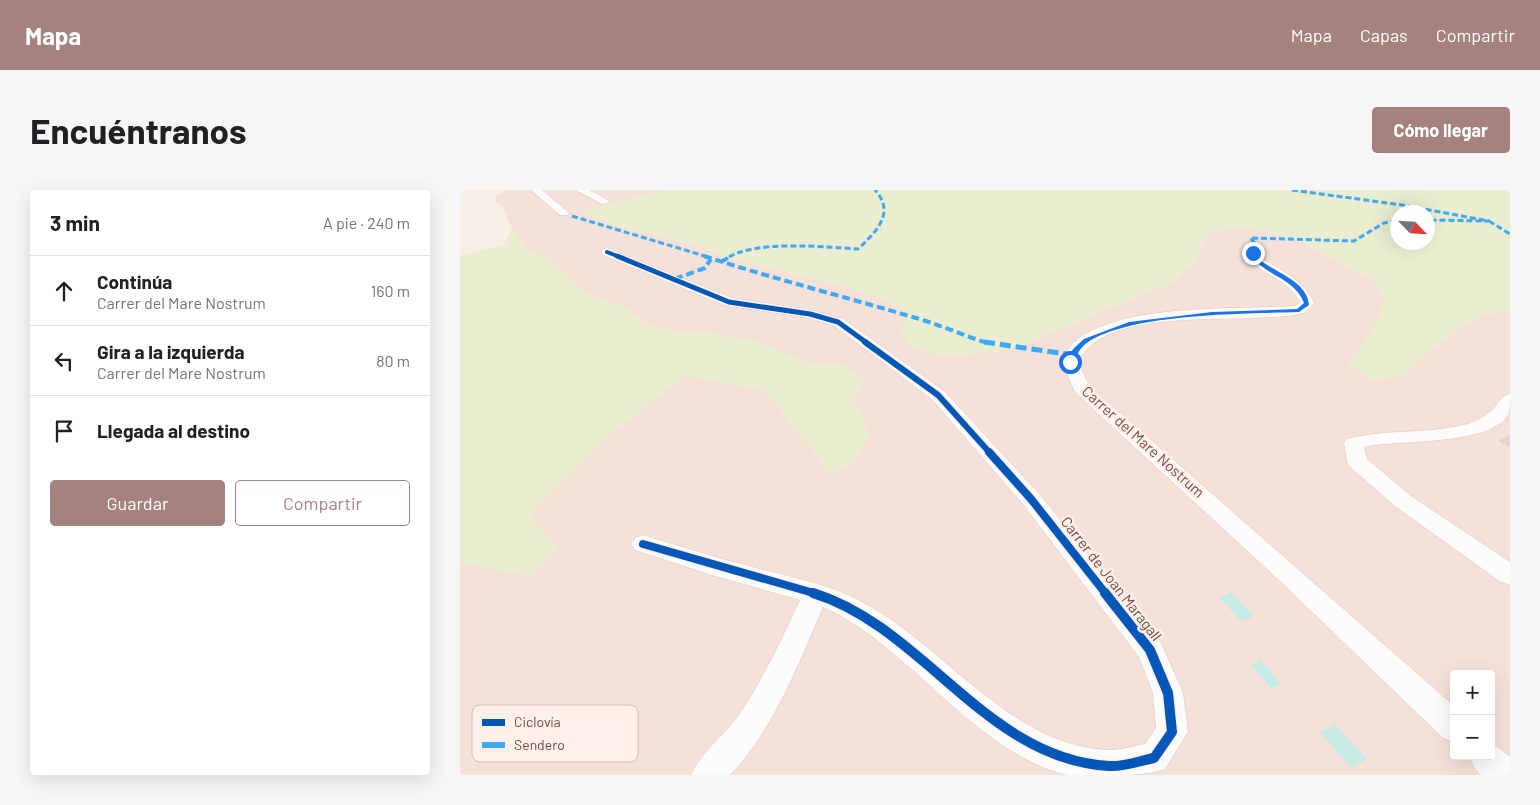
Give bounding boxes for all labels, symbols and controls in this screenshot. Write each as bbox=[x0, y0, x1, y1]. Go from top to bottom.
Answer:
text: Mapa bbox=[25, 21, 81, 50]
text: Mapa bbox=[1291, 24, 1332, 46]
text: Capas bbox=[1360, 24, 1408, 46]
text: Compartir bbox=[1436, 24, 1515, 46]
button: Cómo llegar bbox=[1372, 107, 1510, 153]
text: Encuéntranos bbox=[30, 109, 247, 151]
north arrow bbox=[1390, 205, 1435, 250]
text: 3 min bbox=[50, 210, 100, 235]
text: A pie · 240 m bbox=[323, 213, 410, 232]
route end bbox=[1242, 242, 1265, 265]
text: Continúa bbox=[97, 270, 172, 293]
icon: ahead bbox=[50, 277, 78, 305]
text: 160 m bbox=[371, 281, 410, 300]
text: Carrer del Mare Nostrum bbox=[97, 293, 266, 312]
text: Gira a la izquierda bbox=[97, 340, 245, 363]
icon: left bbox=[50, 347, 78, 375]
text: 80 m bbox=[376, 351, 410, 370]
route start bbox=[1059, 351, 1082, 374]
text: Carrer del Mare Nostrum bbox=[97, 363, 266, 382]
street label: Carrer del Mare Nostrum bbox=[1079, 382, 1208, 501]
icon: arrive bbox=[50, 417, 78, 445]
text: Llegada al destino bbox=[97, 419, 250, 442]
button: Guardar bbox=[50, 480, 225, 526]
button: Compartir bbox=[235, 480, 410, 526]
street label: Carrer de Joan Maragall bbox=[1058, 513, 1166, 644]
map controls bbox=[1450, 670, 1495, 760]
button: + bbox=[1450, 670, 1495, 715]
legend bbox=[472, 705, 638, 762]
text: Ciclovía bbox=[514, 713, 561, 730]
button: − bbox=[1450, 715, 1495, 760]
text: Sendero bbox=[514, 736, 565, 753]

